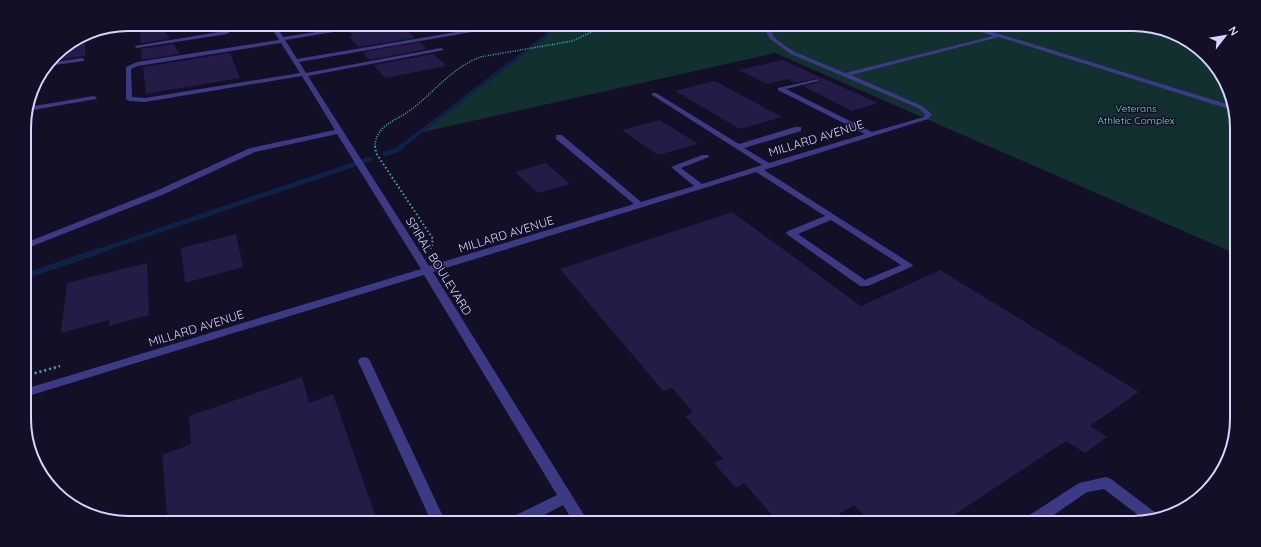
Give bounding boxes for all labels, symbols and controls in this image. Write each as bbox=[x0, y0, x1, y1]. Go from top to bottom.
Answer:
north arrow bbox=[1205, 16, 1245, 56]
text: N bbox=[1225, 24, 1242, 38]
park label: Veterans Athletic Complex bbox=[1097, 102, 1175, 127]
street label: MILLARD AVENUE bbox=[766, 116, 866, 160]
street label: MILLARD AVENUE bbox=[456, 212, 556, 256]
street label: SPIRAL BOULEVARD bbox=[403, 214, 476, 318]
street label: MILLARD AVENUE bbox=[146, 306, 246, 350]

